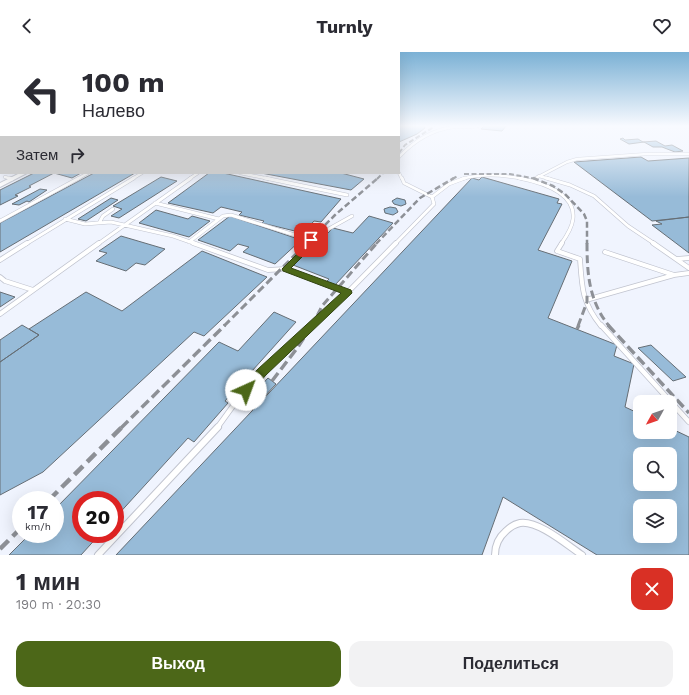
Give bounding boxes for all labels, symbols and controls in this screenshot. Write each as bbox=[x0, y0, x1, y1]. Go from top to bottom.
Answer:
icon: back bbox=[16, 15, 38, 37]
icon: heart bbox=[651, 15, 673, 37]
text: Turnly bbox=[316, 16, 373, 37]
text: 100 m bbox=[82, 66, 165, 99]
icon: left bbox=[16, 68, 68, 120]
text: Налево bbox=[82, 100, 145, 121]
icon: right bbox=[66, 144, 88, 166]
text: Затем bbox=[16, 146, 58, 164]
pin bbox=[294, 223, 328, 257]
icon: arrive bbox=[300, 229, 322, 251]
position arrow bbox=[225, 369, 267, 411]
north arrow bbox=[633, 395, 677, 439]
map controls bbox=[633, 395, 677, 543]
button: search bbox=[633, 447, 677, 491]
speed limit sign: 20 bbox=[72, 491, 124, 543]
button: layers bbox=[633, 499, 677, 543]
text: 17 bbox=[28, 500, 48, 524]
text: km/h bbox=[25, 521, 51, 532]
text: 1 мин bbox=[16, 568, 80, 596]
button: close bbox=[631, 568, 673, 610]
text: 190 m · 20:30 bbox=[16, 597, 101, 612]
button: Выход bbox=[16, 641, 341, 687]
button: Поделиться bbox=[349, 641, 673, 687]

